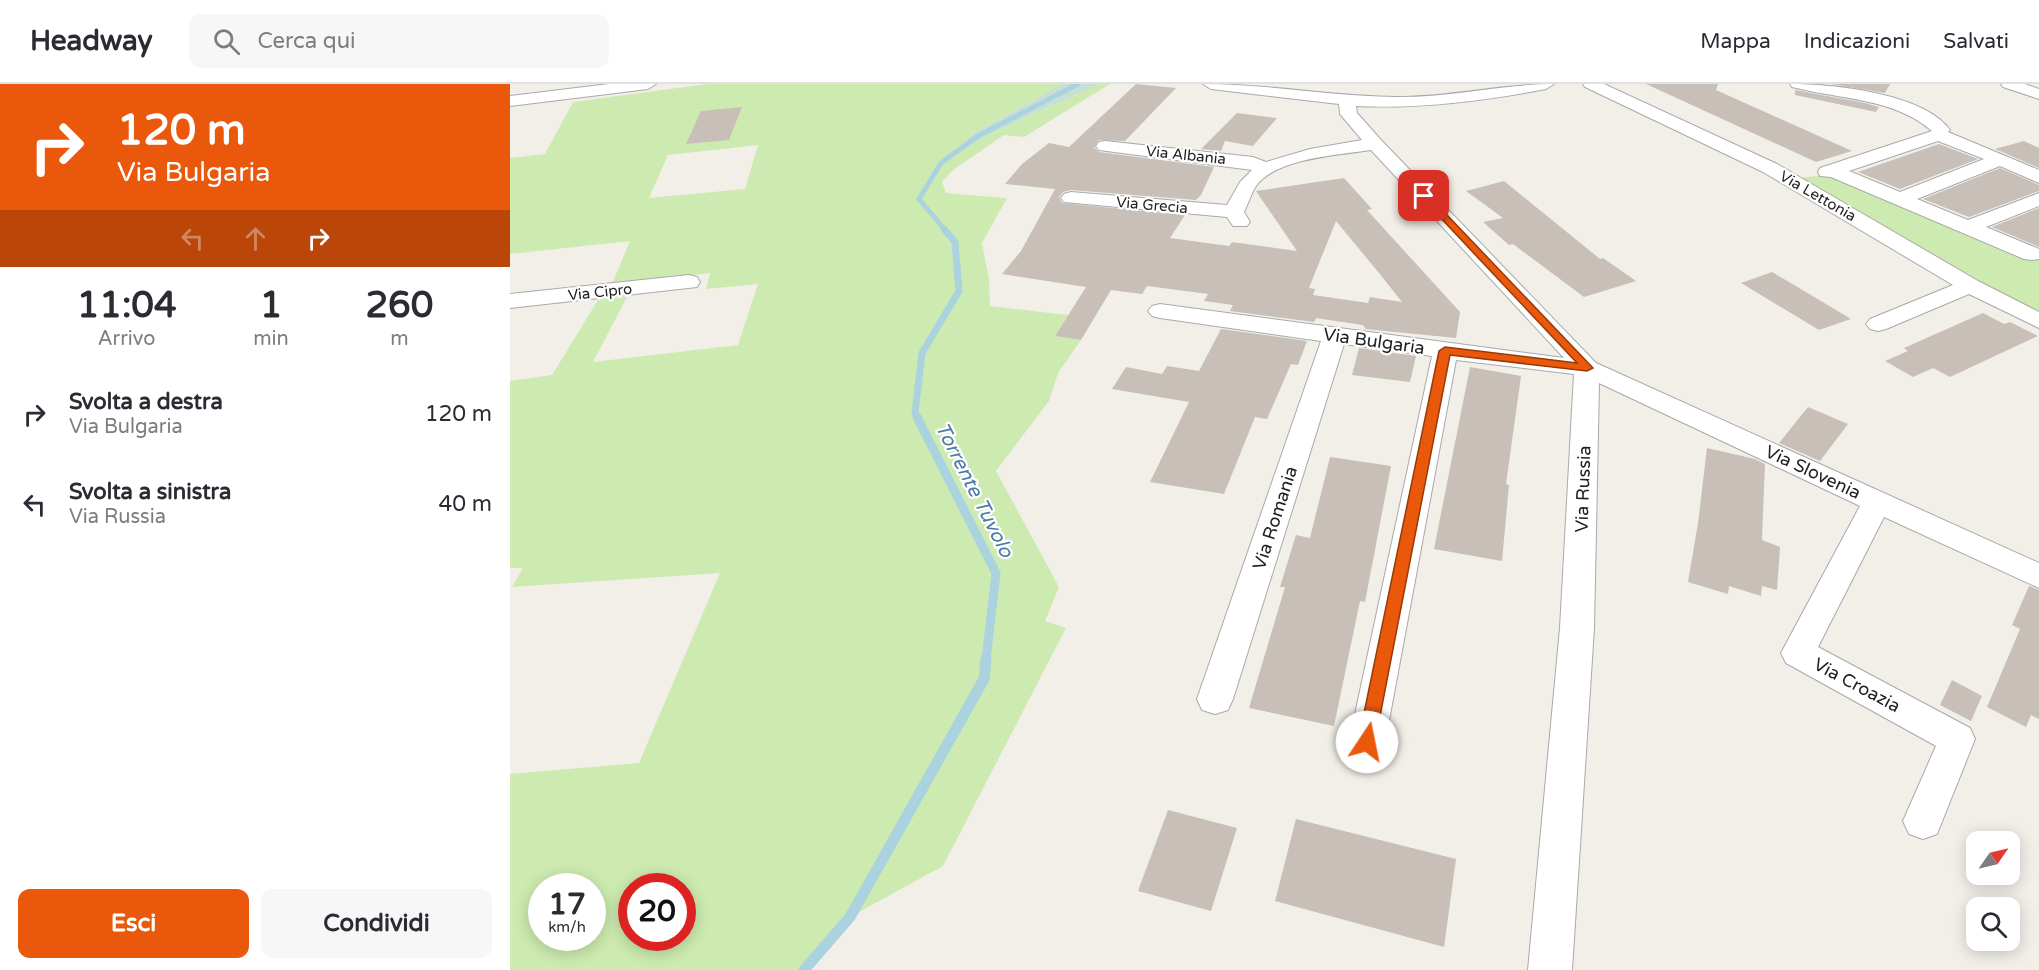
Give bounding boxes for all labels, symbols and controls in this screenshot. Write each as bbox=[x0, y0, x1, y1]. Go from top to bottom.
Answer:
search box bbox=[189, 14, 609, 68]
text: Headway bbox=[30, 24, 153, 58]
icon: search bbox=[210, 25, 243, 58]
text: Cerca qui bbox=[258, 28, 356, 54]
text: Mappa bbox=[1700, 29, 1771, 54]
text: Indicazioni bbox=[1804, 29, 1910, 54]
text: Salvati bbox=[1943, 29, 2009, 54]
text: 120 m bbox=[117, 105, 246, 156]
icon: right bbox=[18, 108, 96, 186]
street label: Via Albania bbox=[1145, 142, 1227, 168]
text: Via Bulgaria bbox=[117, 156, 271, 189]
street label: Via Lettonia bbox=[1777, 167, 1859, 225]
pin bbox=[1398, 170, 1449, 221]
icon: arrive bbox=[1407, 179, 1440, 212]
street label: Via Grecia bbox=[1115, 193, 1189, 217]
icon: left bbox=[176, 222, 209, 255]
icon: ahead bbox=[239, 222, 272, 255]
icon: right bbox=[302, 222, 335, 255]
street label: Via Cipro bbox=[567, 280, 633, 304]
text: 11:04 bbox=[77, 284, 177, 327]
text: 1 bbox=[260, 284, 282, 327]
text: 260 bbox=[365, 284, 433, 327]
street label: Via Bulgaria bbox=[1322, 323, 1426, 359]
text: Arrivo bbox=[98, 327, 155, 351]
text: min bbox=[253, 327, 289, 351]
text: m bbox=[390, 327, 409, 351]
text: Svolta a destra bbox=[69, 389, 223, 415]
icon: right bbox=[18, 398, 51, 431]
text: 120 m bbox=[425, 401, 492, 427]
text: Via Bulgaria bbox=[69, 415, 183, 439]
water label: Torrente Tuvolo bbox=[930, 418, 1019, 562]
street label: Via Slovenia bbox=[1762, 440, 1864, 504]
street label: Via Russia bbox=[1570, 445, 1596, 533]
street label: Via Romania bbox=[1248, 463, 1302, 573]
text: Svolta a sinistra bbox=[69, 479, 231, 505]
icon: left bbox=[18, 488, 51, 521]
text: 40 m bbox=[438, 491, 492, 517]
text: Via Russia bbox=[69, 505, 166, 529]
street label: Via Croazia bbox=[1810, 653, 1904, 717]
position arrow bbox=[1335, 710, 1399, 774]
north arrow bbox=[1966, 831, 2020, 885]
map controls bbox=[1966, 831, 2020, 951]
speed limit sign: 20 bbox=[618, 873, 696, 951]
text: 17 bbox=[548, 886, 586, 923]
button: Esci bbox=[18, 889, 249, 958]
button: Condividi bbox=[261, 889, 492, 958]
button: search bbox=[1966, 897, 2020, 951]
text: km/h bbox=[548, 918, 586, 936]

